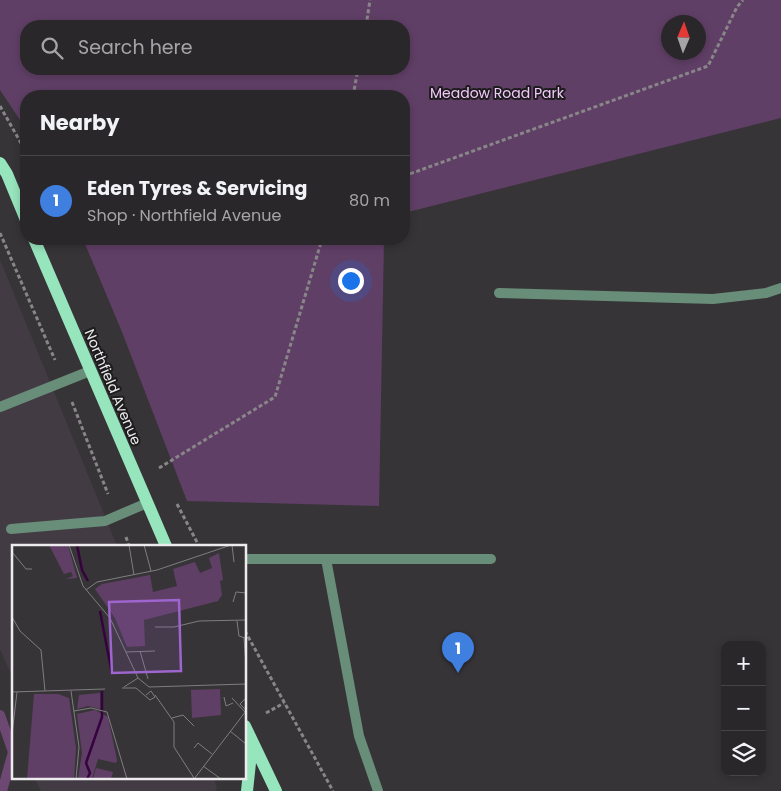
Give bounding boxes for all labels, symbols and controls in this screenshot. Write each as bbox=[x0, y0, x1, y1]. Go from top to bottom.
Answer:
north arrow bbox=[661, 15, 706, 60]
search box bbox=[20, 20, 410, 75]
icon: search bbox=[38, 34, 66, 62]
text: Search here bbox=[78, 34, 192, 61]
park label: Meadow Road Park bbox=[430, 83, 565, 103]
text: Nearby bbox=[40, 108, 120, 137]
text: Eden Tyres & Servicing bbox=[87, 175, 307, 202]
text: 1 bbox=[53, 189, 59, 212]
text: 80 m bbox=[349, 189, 390, 212]
text: Shop · Northfield Avenue bbox=[87, 204, 281, 227]
your location bbox=[338, 268, 364, 294]
street label: Northfield Avenue bbox=[80, 326, 147, 448]
inset map bbox=[12, 545, 246, 778]
pin: 1 bbox=[442, 632, 474, 673]
map controls bbox=[721, 641, 766, 776]
button: + bbox=[721, 641, 766, 686]
button: − bbox=[721, 686, 766, 731]
button: layers bbox=[721, 731, 766, 776]

